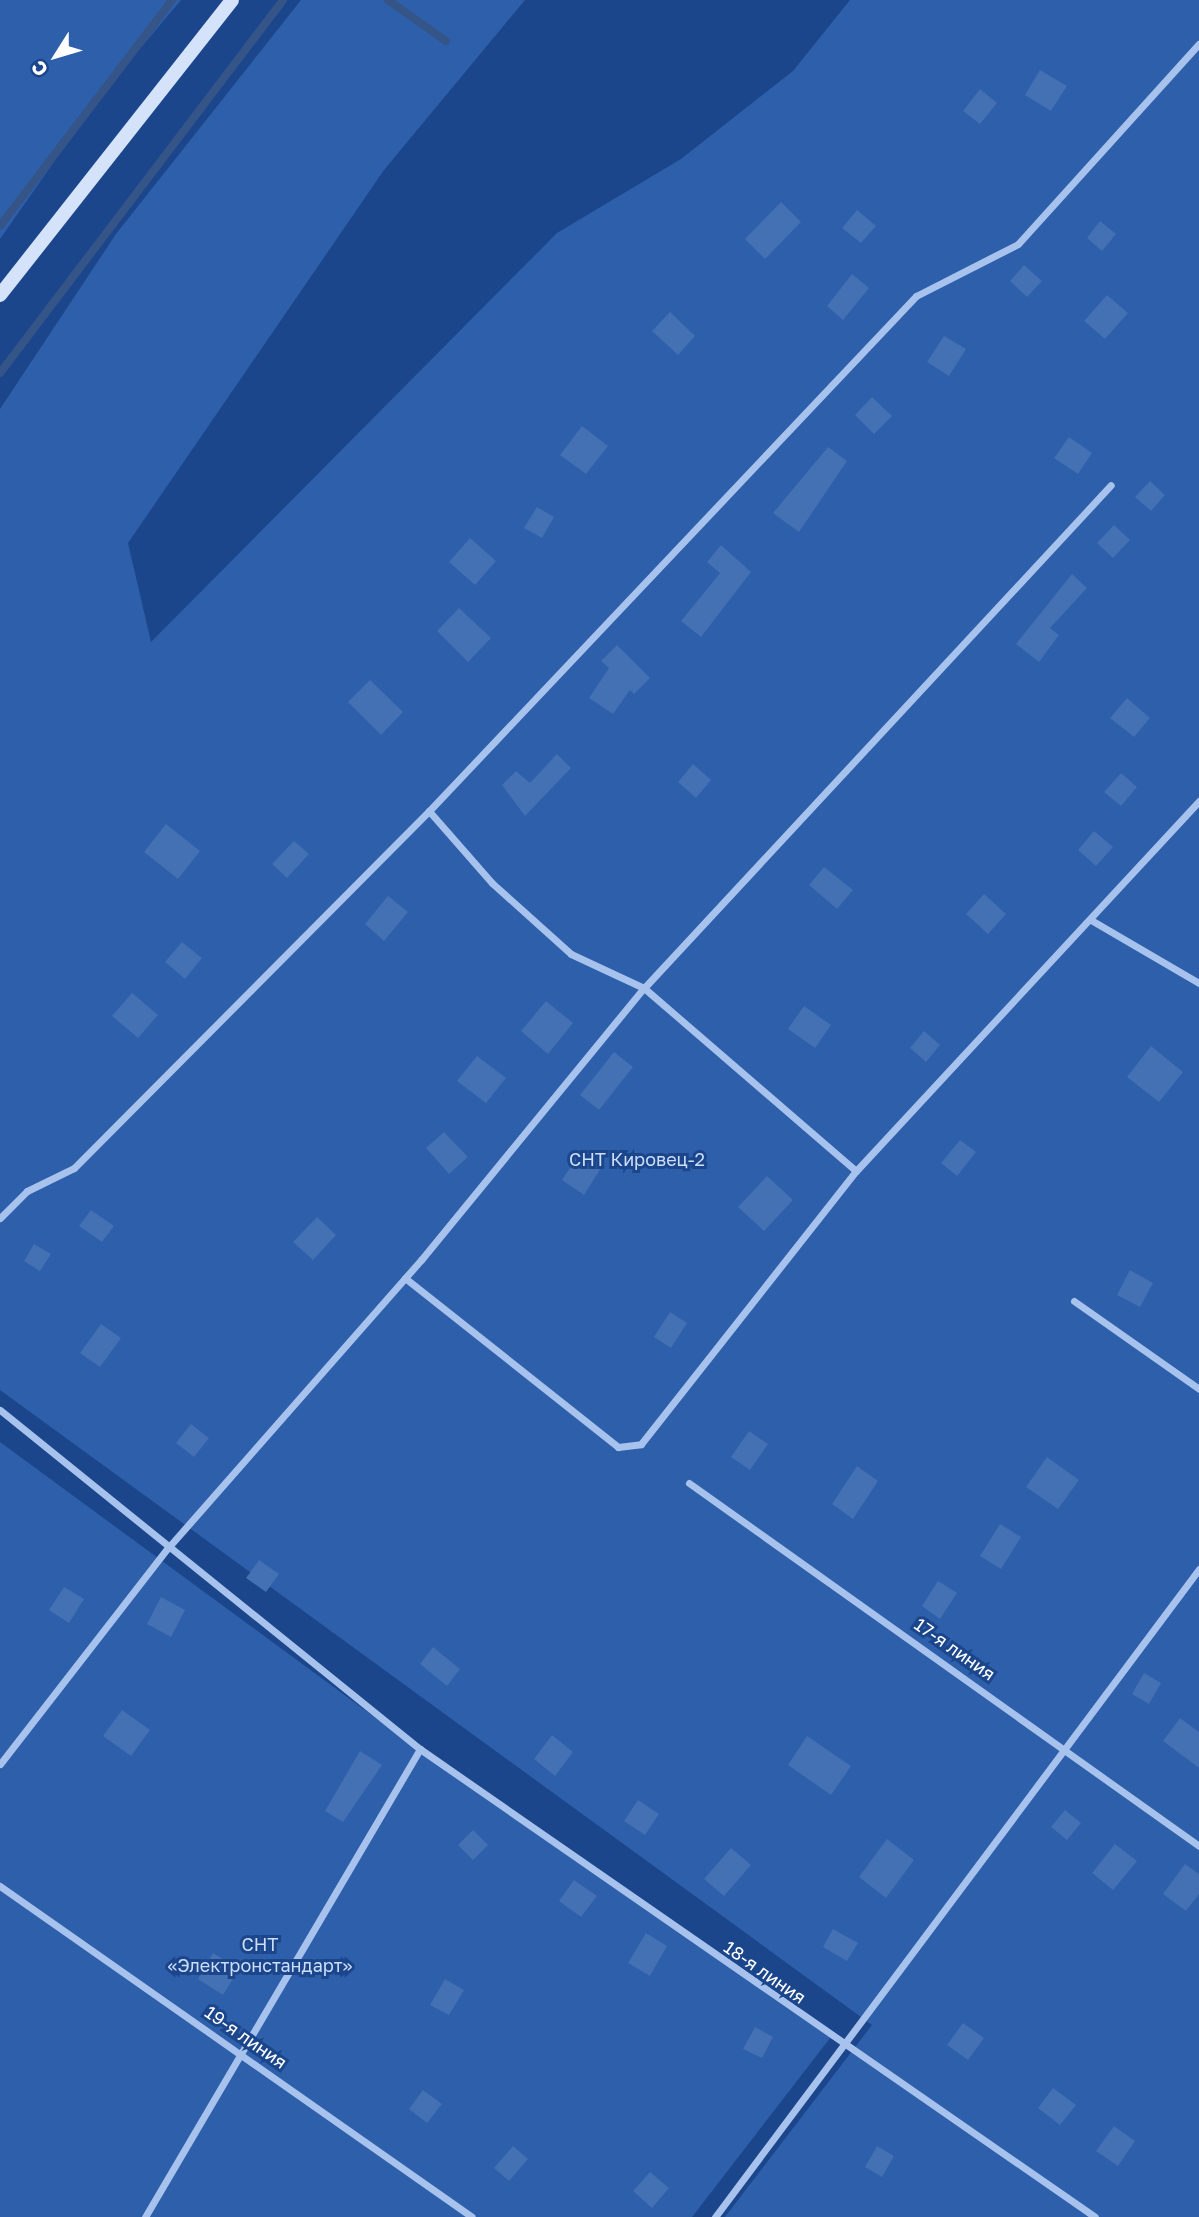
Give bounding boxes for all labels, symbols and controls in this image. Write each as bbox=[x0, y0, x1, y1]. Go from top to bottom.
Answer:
north arrow bbox=[21, 21, 91, 91]
text: С bbox=[26, 57, 52, 81]
park label: СНТ Кировец-2 bbox=[569, 1148, 705, 1170]
street label: 17-я линия bbox=[910, 1613, 1000, 1685]
park label: СНТ «Электронстандарт» bbox=[168, 1934, 352, 1976]
street label: 18-я линия bbox=[720, 1936, 810, 2008]
street label: 19-я линия bbox=[201, 2001, 291, 2073]

